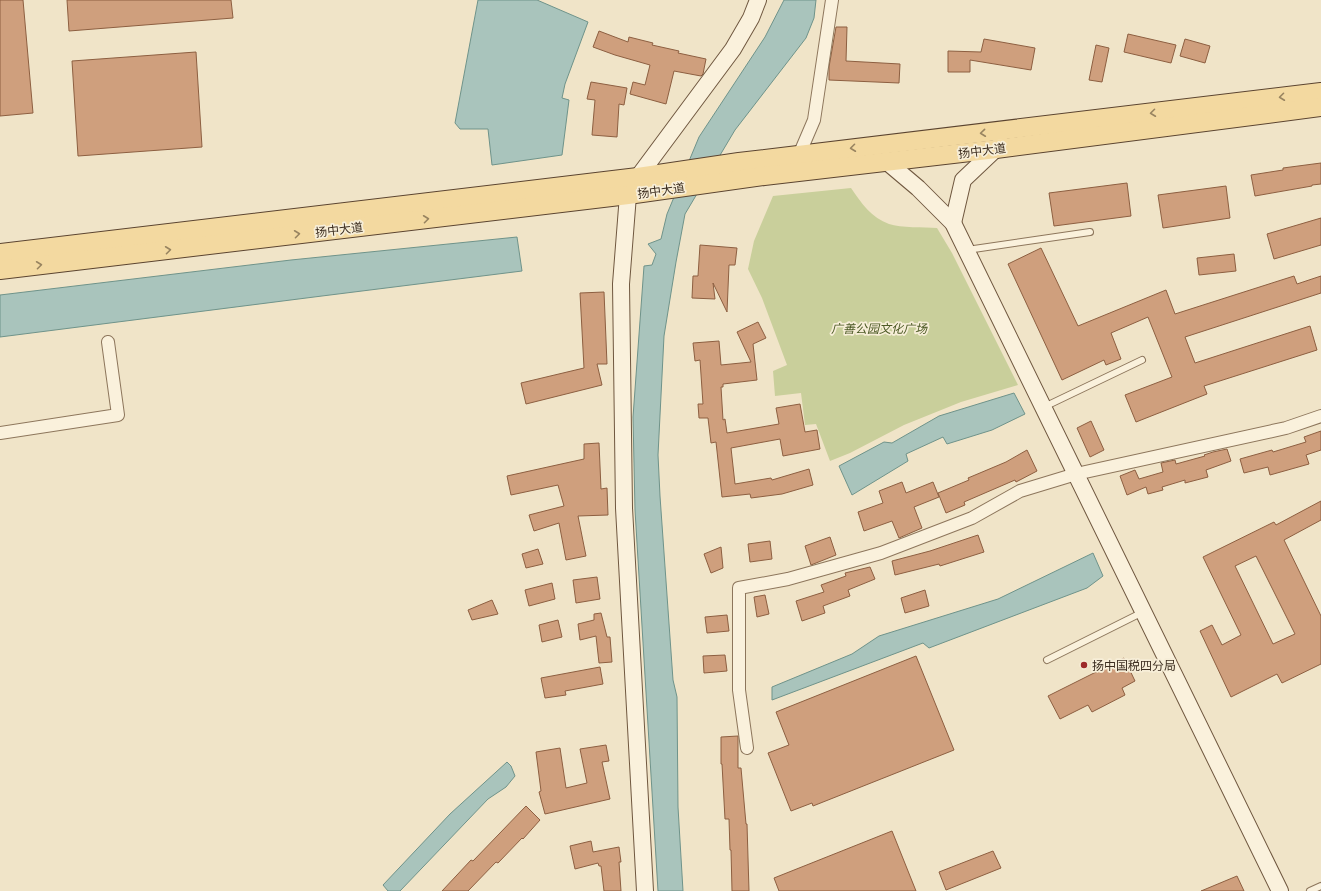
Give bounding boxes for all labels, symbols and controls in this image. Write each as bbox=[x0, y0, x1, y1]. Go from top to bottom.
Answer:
one-way arrow bbox=[1279, 92, 1285, 101]
one-way arrow bbox=[1150, 108, 1156, 117]
one-way arrow bbox=[979, 128, 986, 137]
street label: 扬中大道 bbox=[957, 139, 1007, 161]
one-way arrow bbox=[850, 143, 856, 152]
street label: 扬中大道 bbox=[636, 179, 686, 201]
one-way arrow bbox=[423, 215, 429, 224]
street label: 扬中大道 bbox=[314, 218, 364, 240]
one-way arrow bbox=[294, 230, 300, 239]
one-way arrow bbox=[165, 245, 171, 254]
one-way arrow bbox=[36, 261, 42, 270]
park label: 广善公园文化广场 bbox=[831, 320, 928, 336]
place label: 扬中国税四分局 bbox=[1092, 657, 1176, 673]
marker: 扬中国税四分局 bbox=[1079, 660, 1089, 670]

